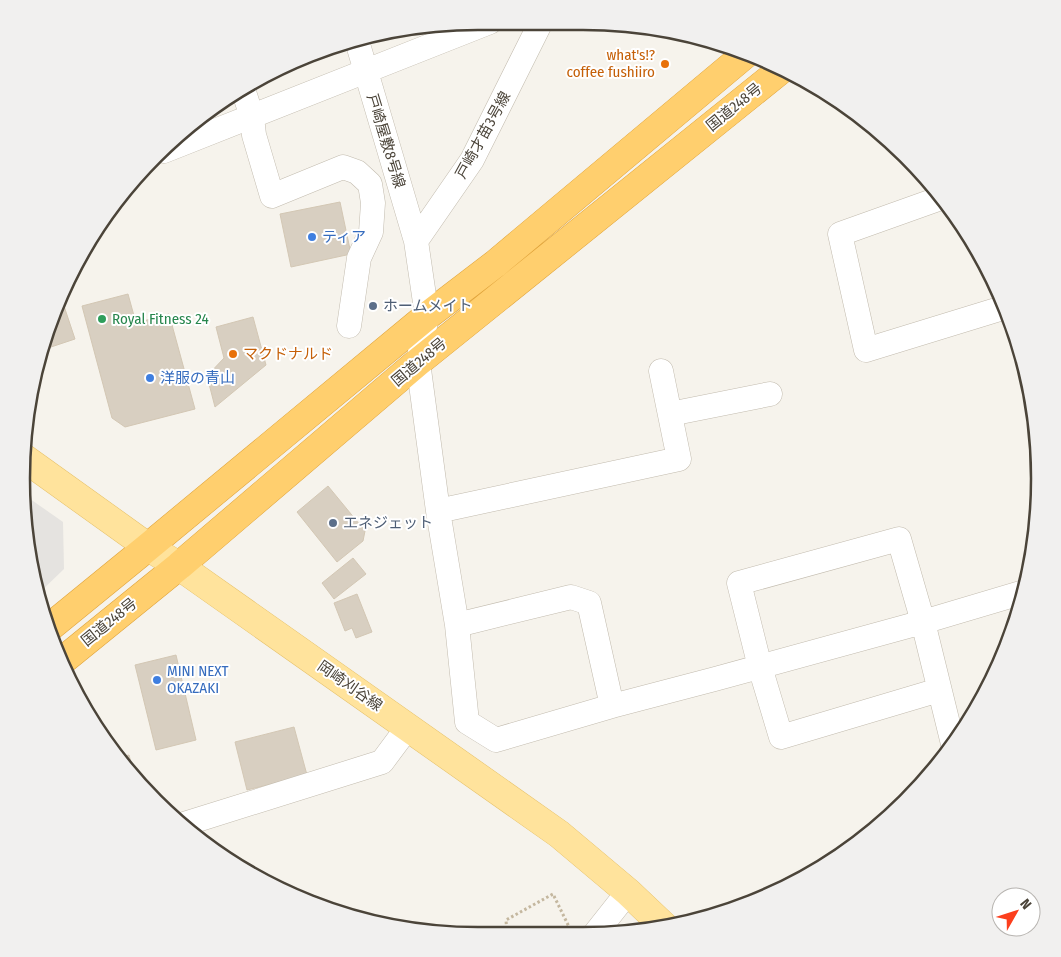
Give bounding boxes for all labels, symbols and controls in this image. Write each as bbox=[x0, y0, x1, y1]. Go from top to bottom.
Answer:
place label: what's!? coffee fushiiro bbox=[567, 46, 655, 81]
marker: what's!? coffee fushiiro bbox=[659, 58, 671, 70]
street label: 国道248号 bbox=[703, 79, 765, 135]
street label: 戸崎才苗3号線 bbox=[452, 88, 514, 182]
street label: 戸崎屋敷8号線 bbox=[363, 92, 409, 190]
place label: ティア bbox=[322, 228, 366, 246]
marker: ティア bbox=[306, 231, 318, 243]
place label: ホームメイト bbox=[383, 297, 473, 315]
marker: ホームメイト bbox=[367, 300, 379, 312]
place label: Royal Fitness 24 bbox=[112, 310, 209, 328]
marker: Royal Fitness 24 bbox=[96, 313, 108, 325]
street label: 国道248号 bbox=[388, 334, 450, 390]
place label: マクドナルド bbox=[243, 345, 333, 363]
marker: マクドナルド bbox=[227, 348, 239, 360]
place label: 洋服の青山 bbox=[160, 369, 235, 387]
marker: 洋服の青山 bbox=[144, 372, 156, 384]
place label: エネジェット bbox=[343, 514, 433, 532]
marker: エネジェット bbox=[327, 517, 339, 529]
street label: 国道248号 bbox=[78, 594, 140, 650]
street label: 岡崎刈谷線 bbox=[314, 657, 386, 715]
place label: MINI NEXT OKAZAKI bbox=[167, 662, 229, 697]
marker: MINI NEXT OKAZAKI bbox=[151, 674, 163, 686]
north arrow bbox=[991, 887, 1041, 937]
text: N bbox=[1016, 896, 1035, 913]

